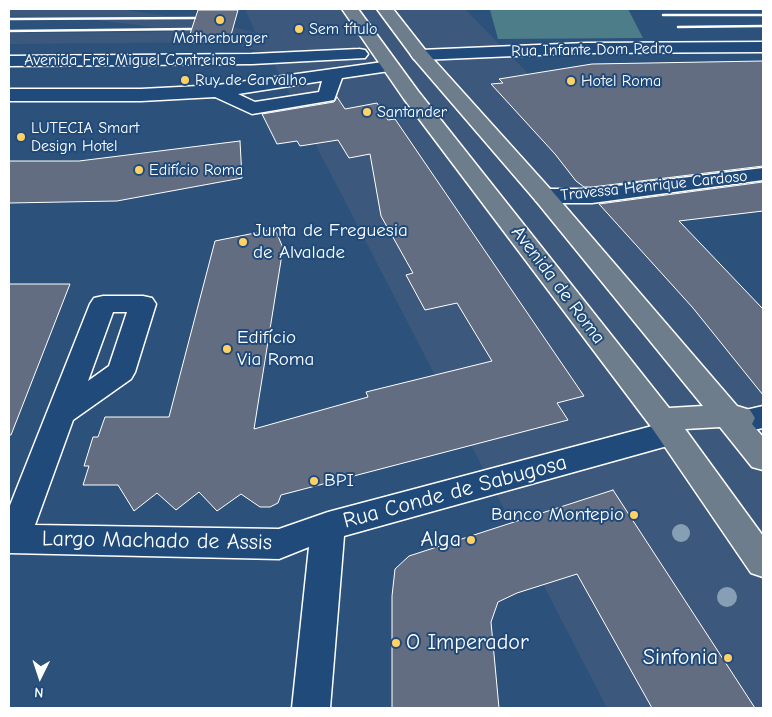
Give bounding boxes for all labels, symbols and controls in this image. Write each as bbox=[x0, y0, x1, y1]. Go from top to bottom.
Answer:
marker: Motherburger bbox=[214, 14, 226, 26]
place label: Sem título bbox=[309, 19, 377, 39]
marker: Sem título bbox=[293, 23, 305, 35]
place label: Motherburger bbox=[173, 28, 267, 48]
street label: Rua Infante Dom Pedro bbox=[511, 39, 673, 61]
street label: Avenida Frei Miguel Contreiras bbox=[24, 50, 236, 70]
place label: Ruy de Carvalho bbox=[195, 70, 307, 90]
place label: Hotel Roma bbox=[581, 71, 661, 91]
marker: Ruy de Carvalho bbox=[179, 74, 191, 86]
marker: Hotel Roma bbox=[565, 75, 577, 87]
place label: Santander bbox=[377, 102, 447, 122]
marker: Santander bbox=[361, 106, 373, 118]
place label: LUTECIA Smart Design Hotel bbox=[31, 118, 139, 156]
marker: LUTECIA Smart Design Hotel bbox=[15, 131, 27, 143]
place label: Edifício Roma bbox=[149, 160, 243, 180]
marker: Edifício Roma bbox=[133, 164, 145, 176]
street label: Travessa Henrique Cardoso bbox=[560, 167, 748, 205]
place label: Junta de Freguesia de Alvalade bbox=[253, 220, 408, 264]
street label: Avenida de Roma bbox=[506, 222, 610, 348]
marker: Junta de Freguesia de Alvalade bbox=[237, 236, 249, 248]
place label: Edifício Via Roma bbox=[237, 327, 314, 371]
marker: Edifício Via Roma bbox=[221, 343, 233, 355]
street label: Rua Conde de Sabugosa bbox=[340, 449, 570, 535]
place label: BPI bbox=[324, 470, 354, 492]
marker: BPI bbox=[308, 475, 320, 487]
place label: Banco Montepio bbox=[491, 504, 624, 526]
marker: Banco Montepio bbox=[628, 509, 640, 521]
street label: Largo Machado de Assis bbox=[42, 526, 272, 556]
place label: Alga bbox=[420, 527, 461, 553]
marker: Alga bbox=[465, 534, 477, 546]
place label: O Imperador bbox=[406, 630, 529, 656]
marker: O Imperador bbox=[390, 637, 402, 649]
place label: Sinfonia bbox=[643, 645, 718, 671]
north arrow bbox=[15, 652, 65, 702]
marker: Sinfonia bbox=[722, 652, 734, 664]
text: N bbox=[34, 684, 44, 701]

